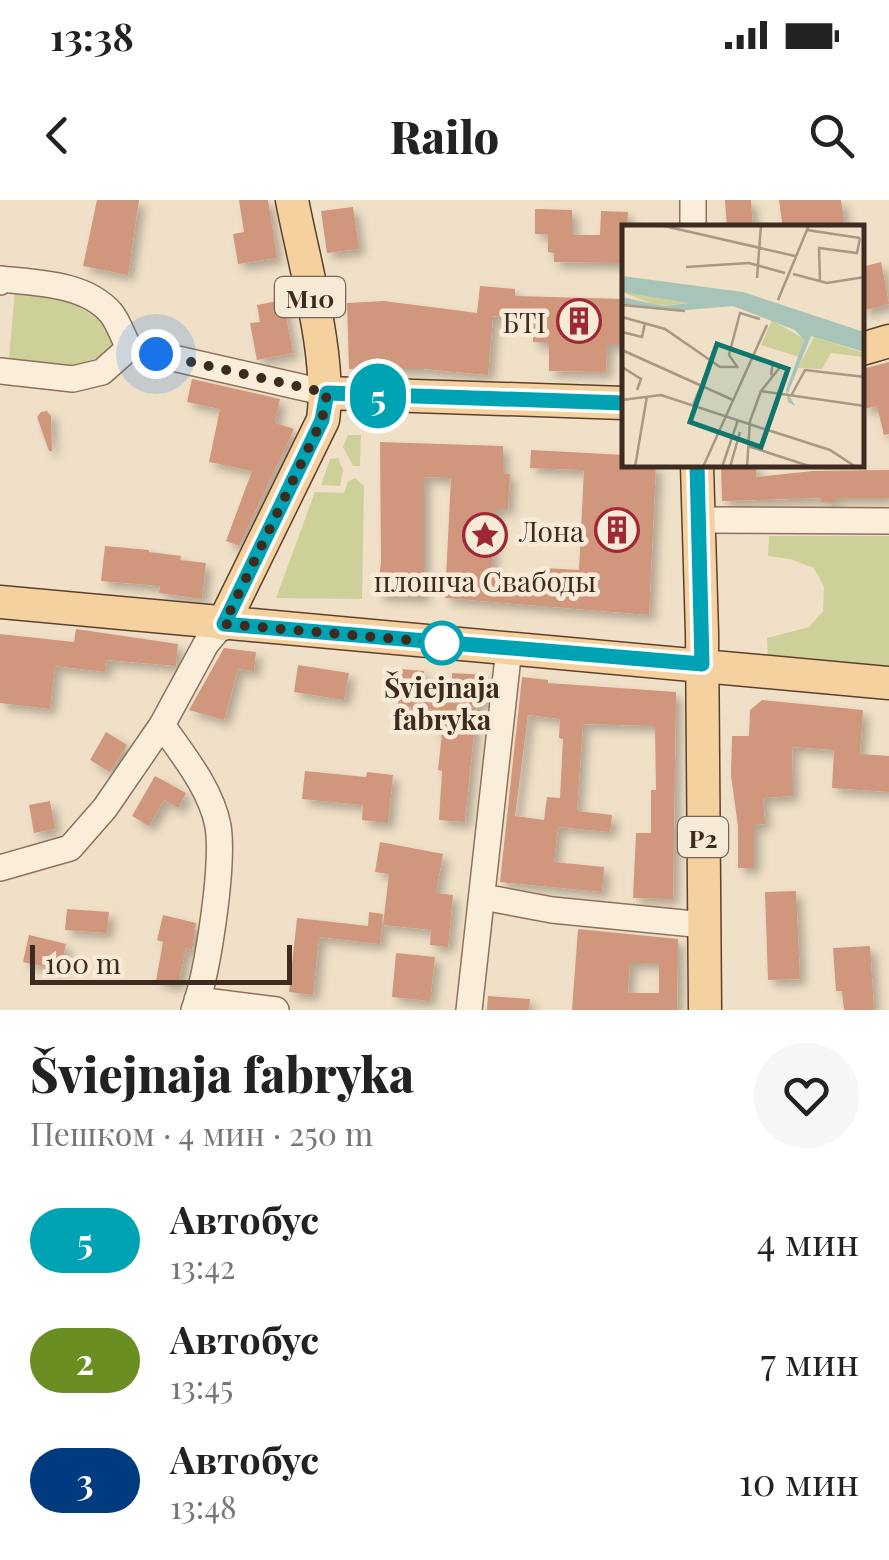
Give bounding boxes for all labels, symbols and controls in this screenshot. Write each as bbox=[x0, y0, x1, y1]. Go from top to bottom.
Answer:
text: 13:38 bbox=[50, 10, 134, 61]
text: Railo bbox=[390, 105, 499, 165]
icon: back bbox=[30, 108, 85, 163]
icon: search bbox=[804, 108, 859, 163]
inset map bbox=[622, 225, 864, 468]
road number: М10 bbox=[275, 277, 345, 317]
building icon: БТІ bbox=[556, 298, 602, 344]
place label: БТІ bbox=[502, 303, 546, 340]
your location bbox=[131, 329, 181, 379]
line badge: 5 bbox=[346, 364, 410, 428]
text: 5 bbox=[370, 373, 386, 420]
building icon: Лона bbox=[594, 507, 640, 553]
place icon: плошча Свабоды bbox=[462, 512, 508, 558]
place label: Лона bbox=[518, 512, 584, 549]
place label: плошча Свабоды bbox=[374, 562, 596, 599]
marker: Šviejnaja fabryka bbox=[421, 622, 463, 664]
place label: Šviejnaja fabryka bbox=[384, 668, 501, 737]
road number: Р2 bbox=[678, 817, 728, 857]
scale bar bbox=[30, 940, 292, 984]
text: 100 m bbox=[45, 944, 121, 981]
text: Šviejnaja fabryka bbox=[30, 1041, 414, 1105]
button: heart bbox=[754, 1043, 859, 1148]
text: Пешком · 4 мин · 250 m bbox=[30, 1111, 373, 1154]
text: Автобус bbox=[170, 1193, 319, 1244]
text: 4 мин bbox=[757, 1215, 859, 1266]
text: 5 bbox=[77, 1217, 93, 1264]
text: 13:42 bbox=[170, 1244, 235, 1287]
text: Автобус bbox=[170, 1313, 319, 1364]
text: 7 мин bbox=[761, 1335, 859, 1386]
text: 2 bbox=[76, 1337, 94, 1384]
text: 13:45 bbox=[170, 1364, 233, 1407]
text: Автобус bbox=[170, 1433, 319, 1484]
text: 10 мин bbox=[739, 1455, 859, 1506]
text: 3 bbox=[76, 1457, 94, 1504]
text: 13:48 bbox=[170, 1484, 237, 1527]

